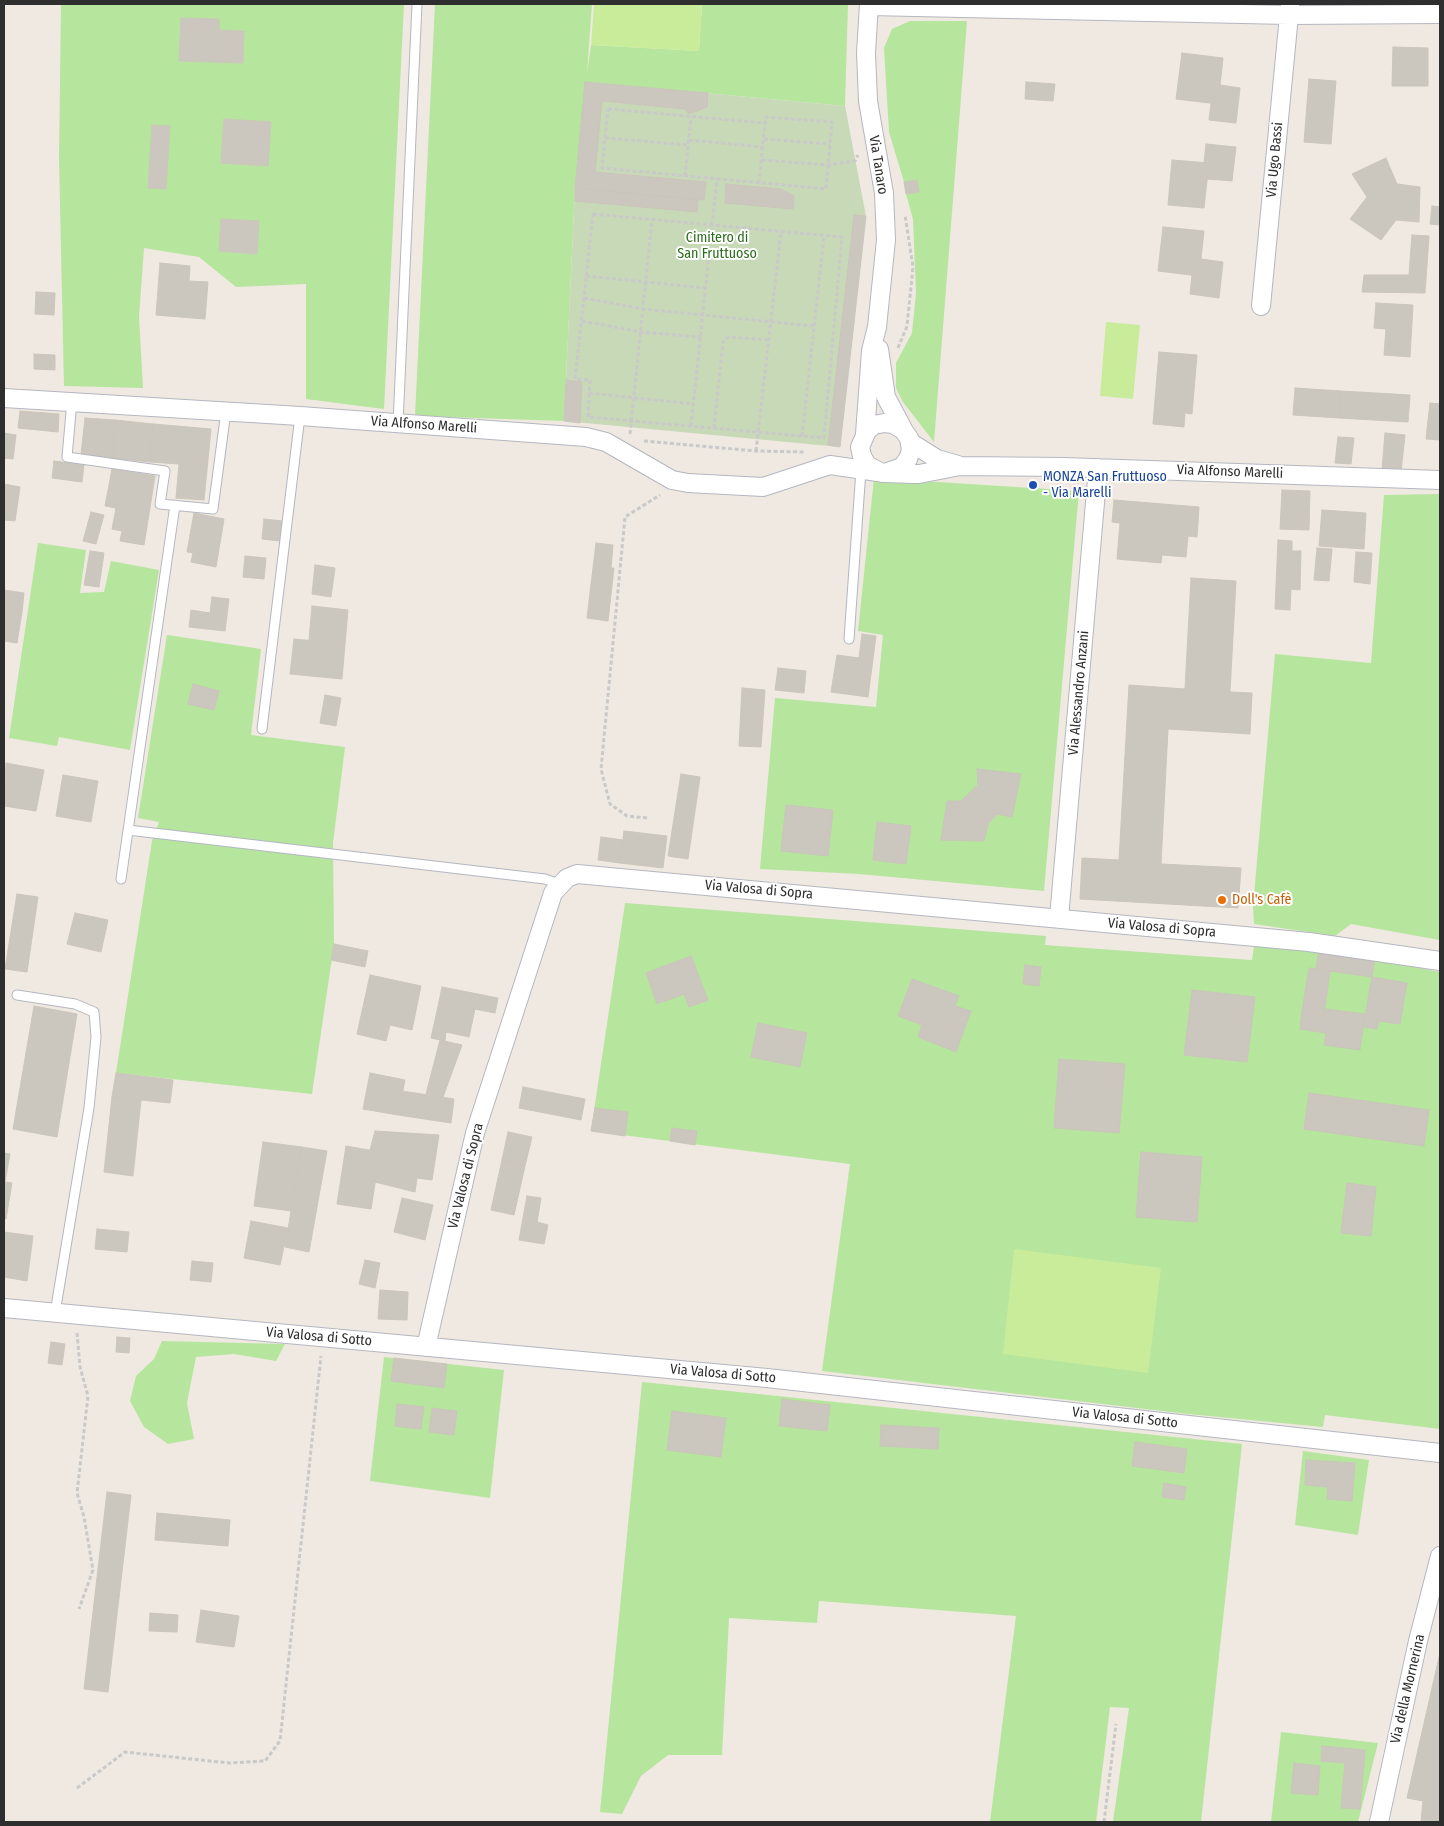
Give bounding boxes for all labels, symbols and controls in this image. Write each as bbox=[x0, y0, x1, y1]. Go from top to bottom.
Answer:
street label: Via Ugo Bassi bbox=[1263, 122, 1287, 198]
street label: Via Tanaro bbox=[865, 134, 891, 196]
park label: Cimitero di San Fruttuoso bbox=[677, 230, 757, 262]
street label: Via Alfonso Marelli bbox=[370, 413, 478, 437]
street label: Via Alfonso Marelli bbox=[1176, 462, 1284, 482]
place label: MONZA San Fruttuoso - Via Marelli bbox=[1043, 469, 1167, 502]
marker: MONZA San Fruttuoso - Via Marelli bbox=[1027, 479, 1039, 491]
street label: Via Alessandro Anzani bbox=[1065, 630, 1093, 756]
street label: Via Valosa di Sopra bbox=[704, 877, 814, 903]
place label: Doll's Cafè bbox=[1232, 892, 1292, 908]
marker: Doll's Cafè bbox=[1216, 894, 1228, 906]
street label: Via Valosa di Sopra bbox=[1107, 915, 1217, 941]
street label: Via Valosa di Sopra bbox=[445, 1121, 487, 1231]
street label: Via Valosa di Sotto bbox=[265, 1324, 373, 1350]
street label: Via Valosa di Sotto bbox=[669, 1361, 777, 1387]
street label: Via Valosa di Sotto bbox=[1071, 1404, 1179, 1432]
street label: Via della Mornerina bbox=[1387, 1633, 1429, 1745]

